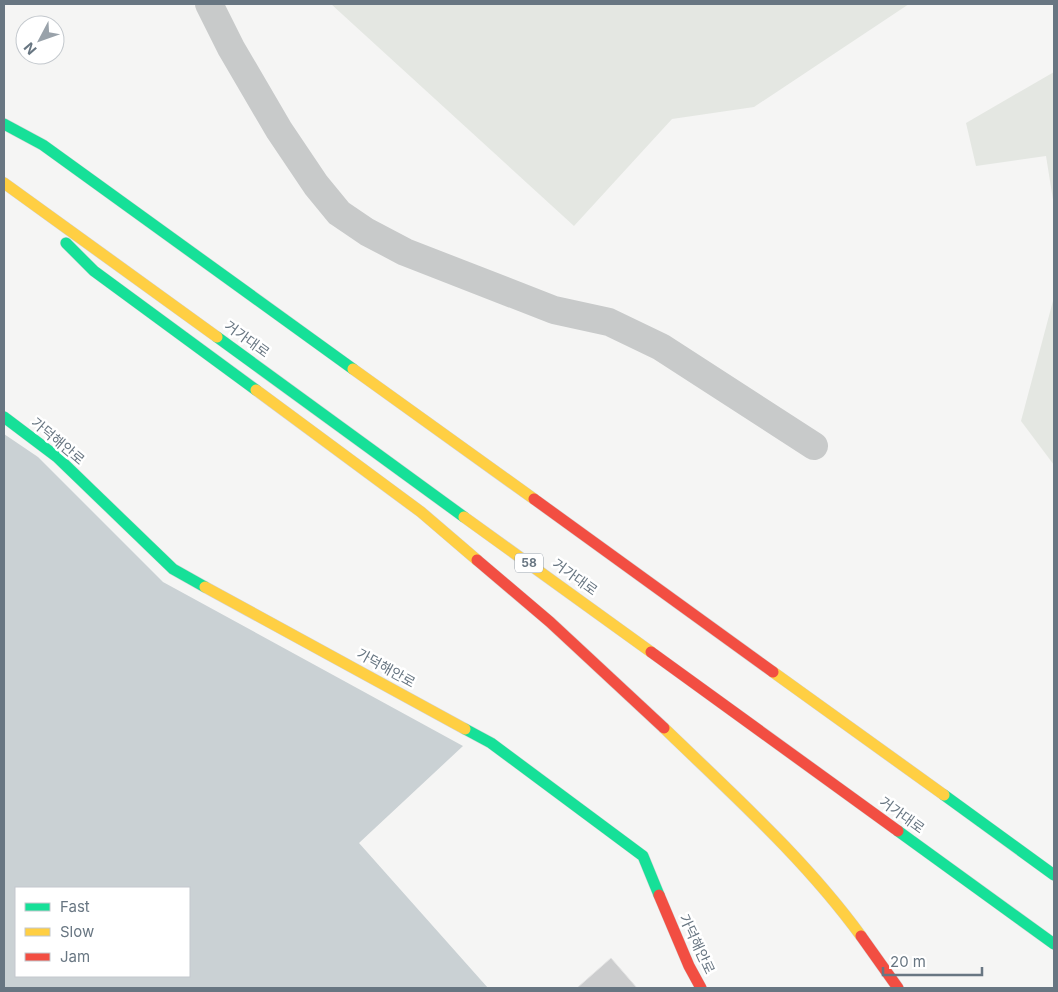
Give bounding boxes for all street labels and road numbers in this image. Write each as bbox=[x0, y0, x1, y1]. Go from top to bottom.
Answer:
street label: 거가대로 bbox=[221, 317, 273, 361]
street label: 가덕해안로 bbox=[28, 413, 89, 468]
road number: 58 bbox=[515, 554, 543, 572]
street label: 거가대로 bbox=[549, 555, 601, 599]
street label: 가덕해안로 bbox=[354, 645, 419, 691]
street label: 거가대로 bbox=[876, 793, 928, 837]
street label: 가덕해안로 bbox=[676, 911, 719, 977]

